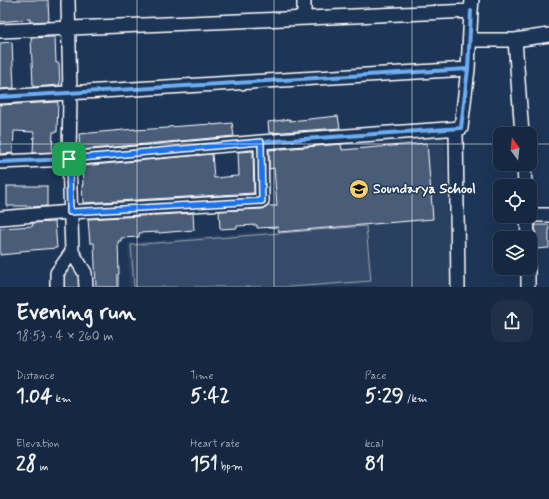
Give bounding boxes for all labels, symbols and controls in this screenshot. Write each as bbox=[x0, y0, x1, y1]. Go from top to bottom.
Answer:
north arrow bbox=[493, 127, 537, 171]
map controls bbox=[493, 127, 537, 275]
pin bbox=[52, 142, 86, 176]
icon: arrive bbox=[58, 148, 80, 170]
school or university icon: Soundarya School bbox=[348, 178, 370, 200]
button: locate bbox=[493, 179, 537, 223]
place label: Soundarya School bbox=[373, 180, 476, 198]
button: layers bbox=[493, 231, 537, 275]
text: Evening run bbox=[16, 299, 136, 327]
button: share bbox=[491, 300, 533, 342]
text: 18:53 · 4 × 260 m bbox=[16, 328, 113, 345]
text: Distance bbox=[16, 369, 55, 383]
text: Time bbox=[190, 369, 213, 383]
text: Pace bbox=[365, 369, 387, 383]
text: 1.04 bbox=[16, 383, 52, 410]
text: 5:42 bbox=[190, 383, 230, 410]
text: 5:29 bbox=[365, 383, 404, 410]
text: km bbox=[52, 392, 71, 406]
text: /km bbox=[404, 392, 428, 406]
text: Elevation bbox=[16, 437, 59, 451]
text: Heart rate bbox=[190, 437, 240, 451]
text: kcal bbox=[365, 437, 383, 451]
text: 28 bbox=[16, 451, 37, 478]
text: 151 bbox=[190, 451, 218, 478]
text: 81 bbox=[365, 451, 385, 478]
text: m bbox=[37, 460, 49, 474]
text: bpm bbox=[218, 460, 243, 474]

